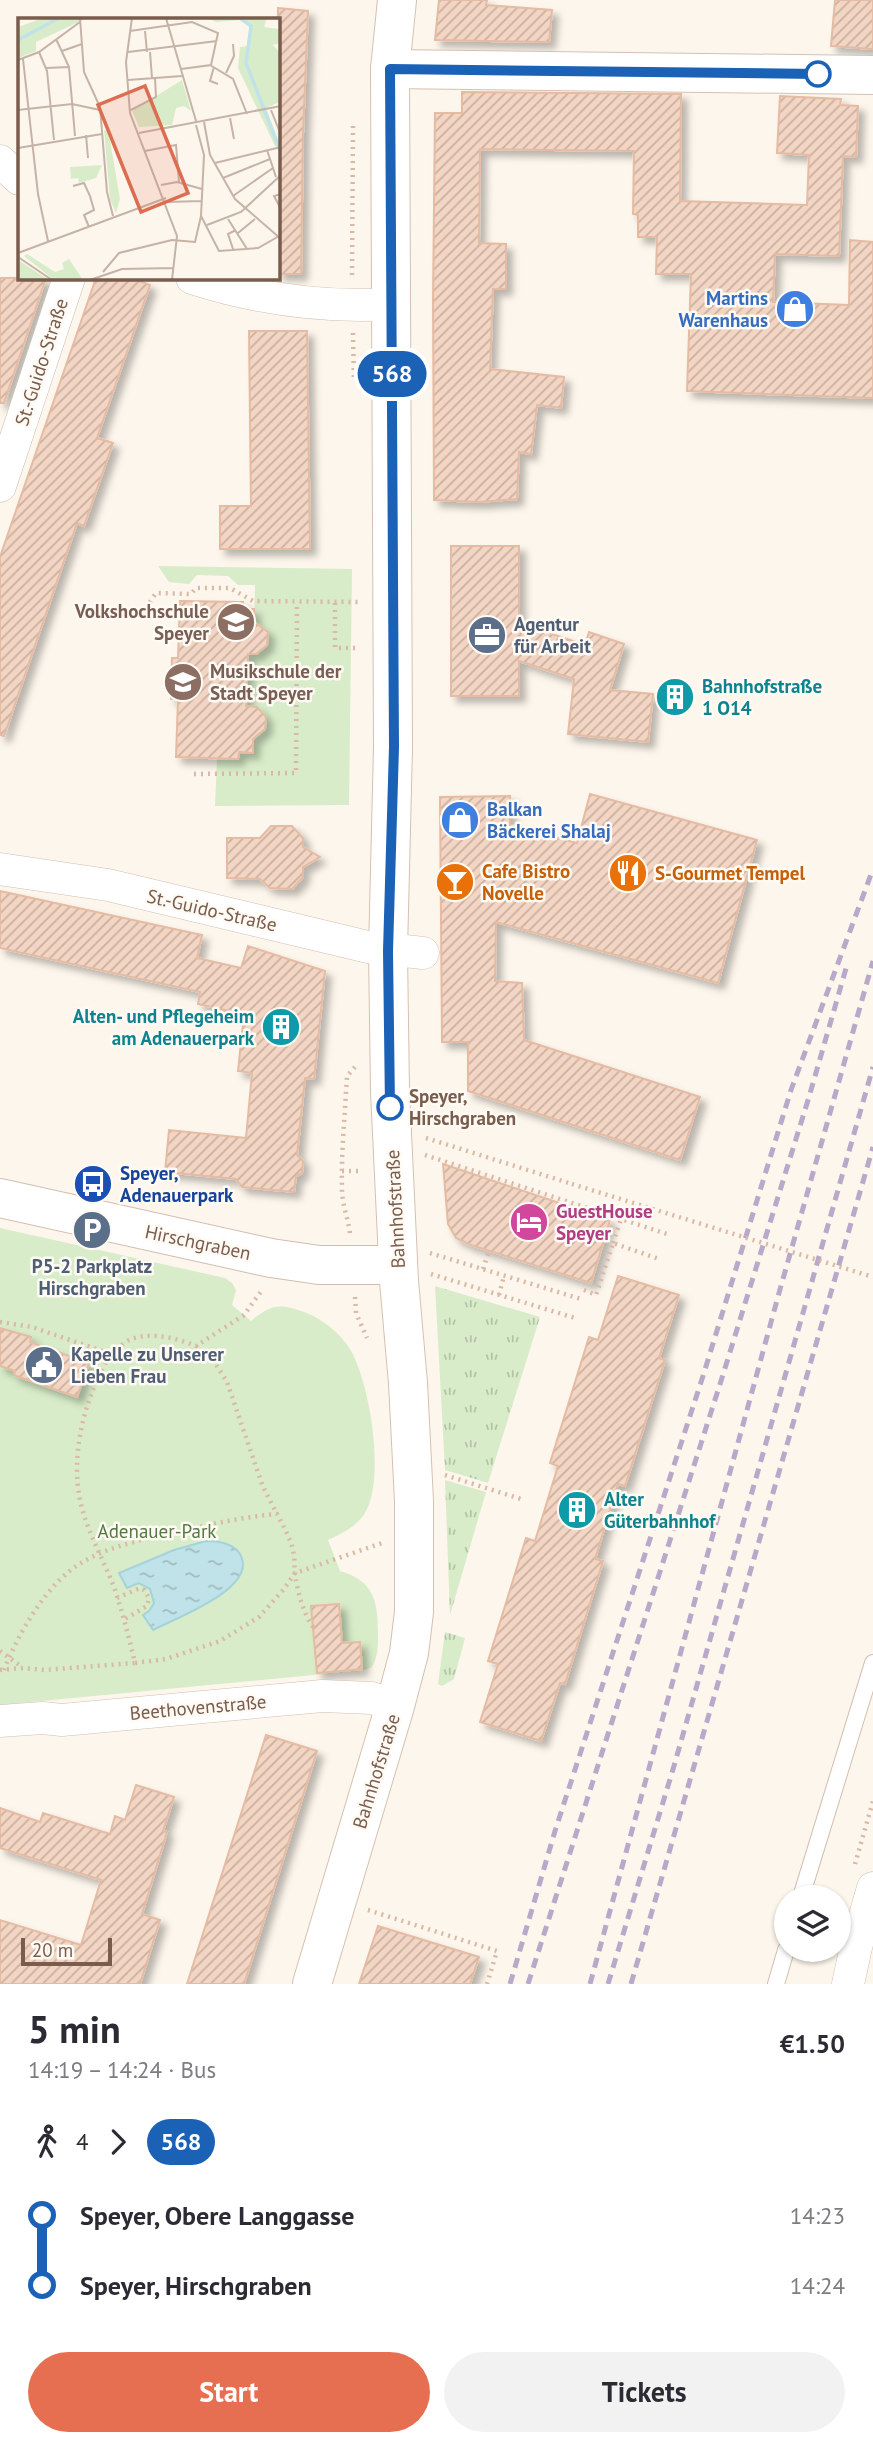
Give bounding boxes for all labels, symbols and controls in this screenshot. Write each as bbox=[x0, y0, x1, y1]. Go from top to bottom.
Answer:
inset map bbox=[18, 18, 280, 280]
unlabelled marker bbox=[805, 61, 831, 87]
place label: Martins Warenhaus bbox=[678, 286, 768, 332]
shop icon: Martins Warenhaus bbox=[774, 288, 816, 330]
street label: St.-Guido-Straße bbox=[9, 295, 73, 429]
line badge: 568 bbox=[352, 351, 432, 397]
text: 568 bbox=[372, 358, 412, 389]
place label: Volkshochschule Speyer bbox=[74, 599, 209, 645]
school or university icon: Volkshochschule Speyer bbox=[215, 601, 257, 643]
place label: Agentur für Arbeit bbox=[514, 612, 591, 658]
office icon: Agentur für Arbeit bbox=[466, 614, 508, 656]
place label: Musikschule der Stadt Speyer bbox=[210, 659, 342, 705]
school or university icon: Musikschule der Stadt Speyer bbox=[162, 661, 204, 703]
place label: Bahnhofstraße 1 O14 bbox=[702, 674, 822, 720]
building icon: Bahnhofstraße 1 O14 bbox=[654, 676, 696, 718]
place label: Balkan Bäckerei Shalaj bbox=[487, 797, 611, 843]
shop icon: Balkan Bäckerei Shalaj bbox=[439, 799, 481, 841]
restaurant icon: S-Gourmet Tempel bbox=[607, 852, 649, 894]
place label: Cafe Bistro Novelle bbox=[482, 859, 570, 905]
bar icon: Cafe Bistro Novelle bbox=[434, 861, 476, 903]
place label: S-Gourmet Tempel bbox=[655, 861, 805, 885]
street label: St.-Guido-Straße bbox=[145, 883, 279, 937]
place label: Alten- und Pflegeheim am Adenauerpark bbox=[73, 1004, 255, 1050]
building icon: Alten- und Pflegeheim am Adenauerpark bbox=[260, 1006, 302, 1048]
place label: Speyer, Hirschgraben bbox=[409, 1084, 516, 1130]
marker: Speyer, Hirschgraben bbox=[377, 1094, 403, 1120]
street label: Bahnhofstraße bbox=[380, 1149, 410, 1269]
place label: Speyer, Adenauerpark bbox=[120, 1161, 234, 1207]
bus stop icon: Speyer, Adenauerpark bbox=[72, 1163, 114, 1205]
place label: GuestHouse Speyer bbox=[556, 1199, 653, 1245]
hotel icon: GuestHouse Speyer bbox=[508, 1201, 550, 1243]
parking icon: P5-2 Parkplatz Hirschgraben bbox=[71, 1209, 113, 1251]
street label: Hirschgraben bbox=[143, 1219, 253, 1265]
place label: P5-2 Parkplatz Hirschgraben bbox=[32, 1254, 152, 1300]
place label: Kapelle zu Unserer Lieben Frau bbox=[71, 1342, 224, 1388]
public building icon: Kapelle zu Unserer Lieben Frau bbox=[23, 1344, 65, 1386]
place label: Alter Güterbahnhof bbox=[604, 1487, 717, 1533]
building icon: Alter Güterbahnhof bbox=[556, 1489, 598, 1531]
park label: Adenauer-Park bbox=[98, 1519, 216, 1543]
street label: Beethovenstraße bbox=[129, 1689, 267, 1725]
street label: Bahnhofstraße bbox=[347, 1711, 405, 1831]
map controls bbox=[774, 1885, 851, 1962]
button: layers bbox=[774, 1885, 851, 1962]
scale bar bbox=[21, 1935, 112, 1967]
text: 20 m bbox=[32, 1938, 73, 1962]
text: 5 min bbox=[28, 2004, 121, 2053]
text: €1.50 bbox=[780, 2027, 845, 2060]
text: 14:19 – 14:24 · Bus bbox=[28, 2055, 216, 2084]
icon: walk bbox=[28, 2123, 66, 2161]
icon: forward bbox=[99, 2123, 137, 2161]
text: 568 bbox=[161, 2126, 201, 2157]
text: 4 bbox=[76, 2127, 89, 2156]
text: Speyer, Obere Langgasse bbox=[80, 2199, 355, 2232]
text: 14:23 bbox=[790, 2201, 845, 2230]
text: Speyer, Hirschgraben bbox=[80, 2269, 312, 2302]
text: 14:24 bbox=[790, 2271, 845, 2300]
button: Start bbox=[28, 2352, 430, 2432]
button: Tickets bbox=[444, 2352, 845, 2432]

